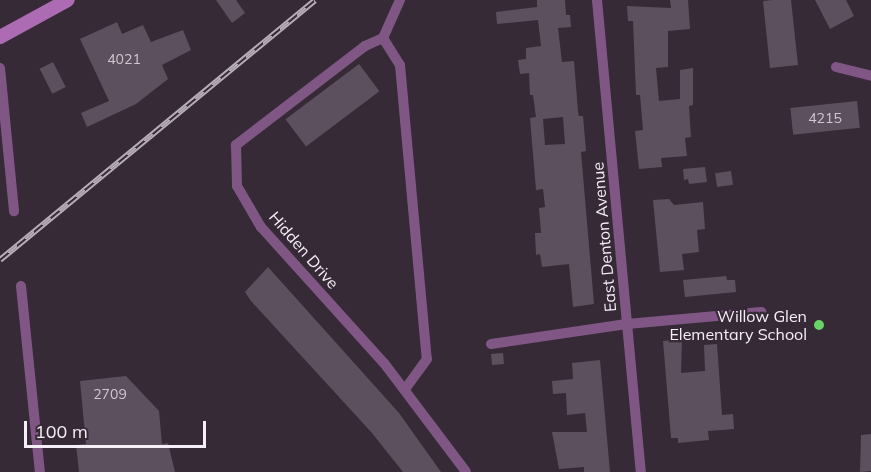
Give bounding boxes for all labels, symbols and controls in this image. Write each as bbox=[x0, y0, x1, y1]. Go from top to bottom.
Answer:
house number: 4021 bbox=[107, 51, 141, 67]
house number: 4215 bbox=[808, 110, 842, 126]
street label: East Denton Avenue bbox=[588, 161, 620, 313]
street label: Hidden Drive bbox=[265, 207, 343, 293]
place label: Willow Glen Elementary School bbox=[669, 306, 807, 344]
marker: Willow Glen Elementary School bbox=[812, 318, 826, 332]
house number: 2709 bbox=[93, 386, 127, 402]
scale bar bbox=[27, 409, 208, 447]
text: 100 m bbox=[35, 420, 88, 443]

